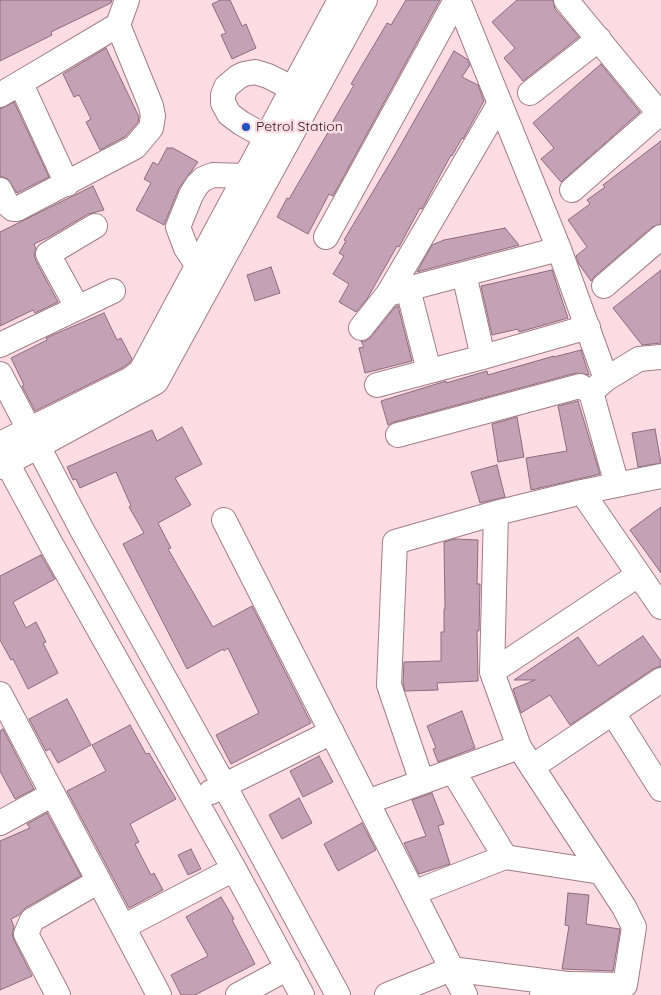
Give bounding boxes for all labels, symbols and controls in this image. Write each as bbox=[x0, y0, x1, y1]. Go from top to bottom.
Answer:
place label: Petrol Station bbox=[256, 119, 343, 135]
marker: Petrol Station bbox=[240, 121, 252, 133]

